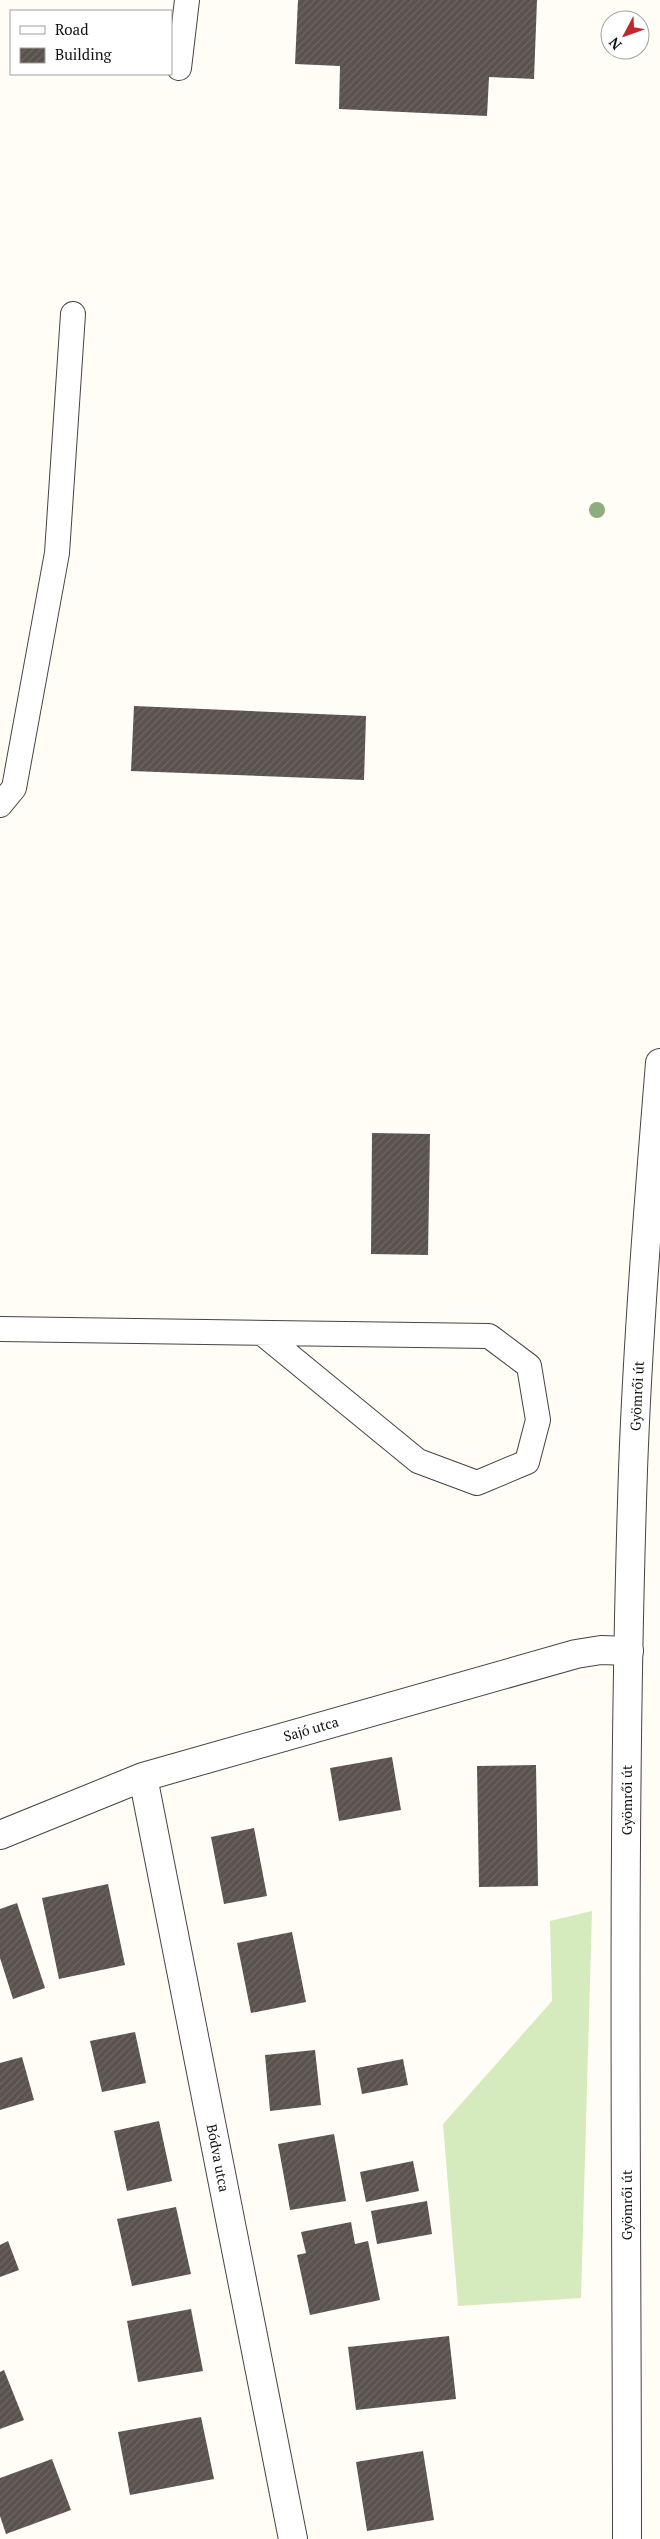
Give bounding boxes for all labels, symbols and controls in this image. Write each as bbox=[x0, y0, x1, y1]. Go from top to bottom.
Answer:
legend bbox=[10, 10, 172, 75]
north arrow bbox=[600, 10, 650, 60]
text: Road bbox=[55, 19, 88, 39]
text: N bbox=[604, 33, 625, 54]
text: Building bbox=[55, 44, 113, 64]
street label: Gyömrői út bbox=[625, 1360, 648, 1432]
street label: Sajó utca bbox=[281, 1712, 341, 1745]
street label: Gyömrői út bbox=[617, 1764, 636, 1835]
street label: Bódva utca bbox=[203, 2122, 234, 2193]
street label: Gyömrői út bbox=[617, 2169, 636, 2240]

